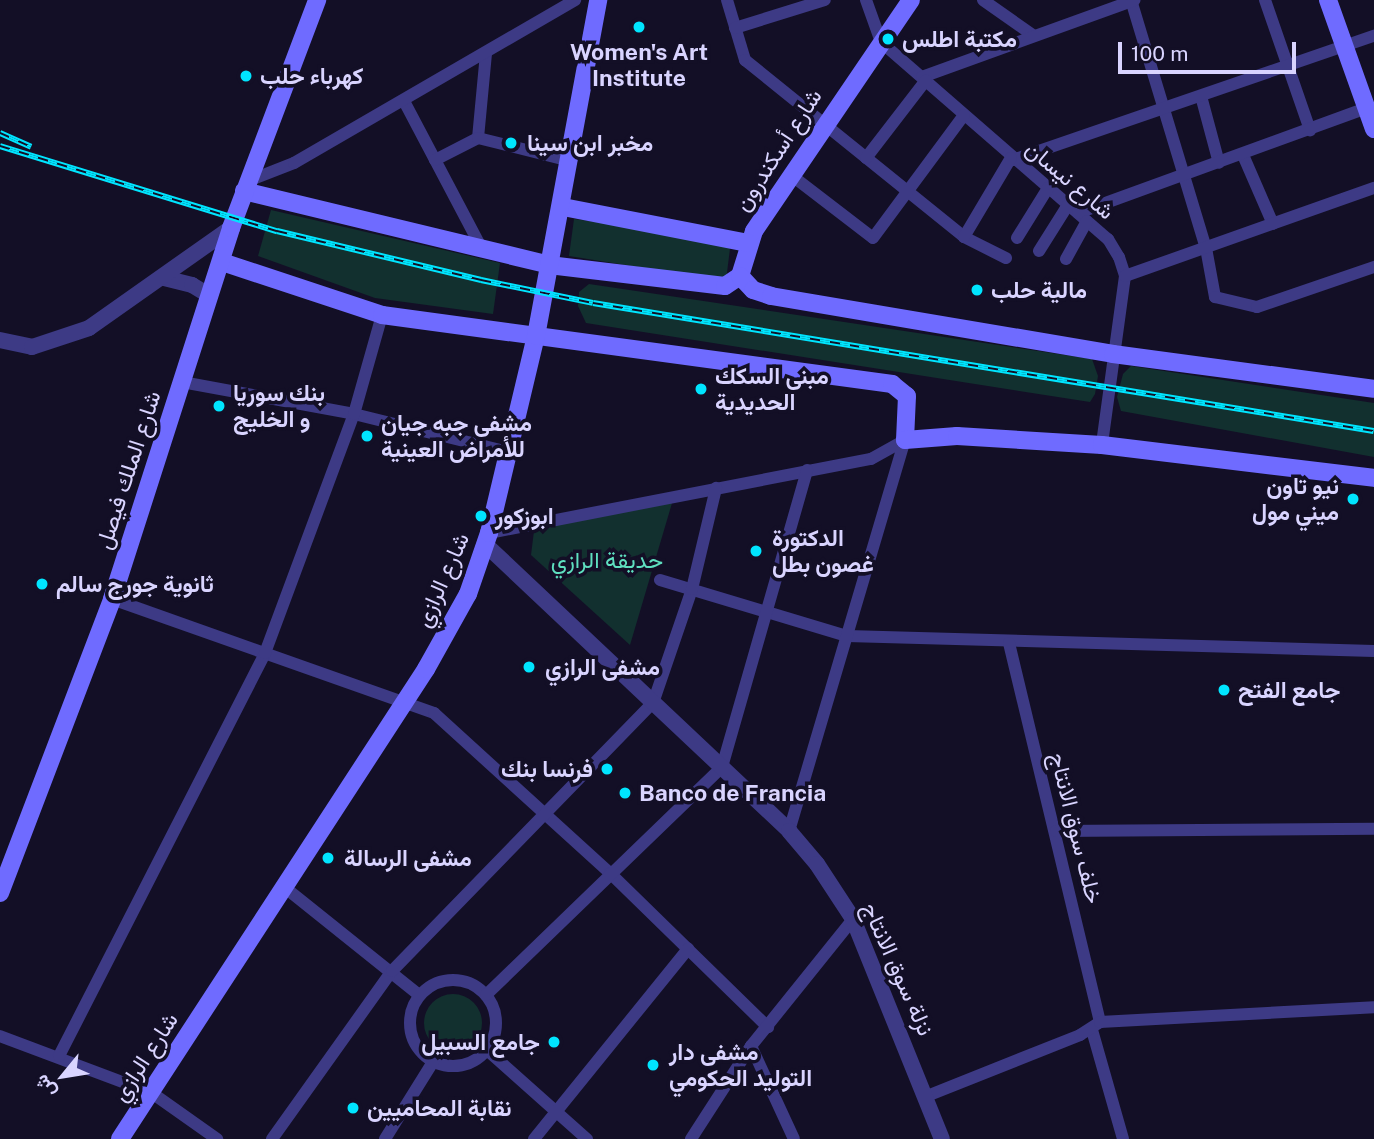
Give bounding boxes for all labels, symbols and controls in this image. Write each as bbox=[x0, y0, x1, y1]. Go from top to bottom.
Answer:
marker: Women's Art Institute bbox=[631, 19, 647, 35]
place label: مكتبة اطلس bbox=[902, 25, 1017, 53]
scale bar bbox=[1122, 28, 1300, 72]
marker: مكتبة اطلس bbox=[880, 31, 896, 47]
place label: Women's Art Institute bbox=[570, 38, 708, 92]
text: 100 m bbox=[1131, 41, 1188, 66]
place label: كهرباء حلب bbox=[260, 62, 363, 90]
marker: كهرباء حلب bbox=[238, 68, 254, 84]
street label: شارع أسكندرون bbox=[728, 84, 828, 216]
place label: مخبر ابن سينا bbox=[527, 129, 653, 157]
marker: مخبر ابن سينا bbox=[501, 133, 521, 153]
street label: شارع نيسان bbox=[1020, 135, 1120, 225]
place label: مالية حلب bbox=[991, 276, 1087, 304]
marker: مالية حلب bbox=[969, 282, 985, 298]
place label: مبنى السكك الحديدية bbox=[715, 362, 829, 416]
place label: بنك سوريا و الخليج bbox=[233, 379, 325, 433]
marker: مبنى السكك الحديدية bbox=[693, 381, 709, 397]
street label: شارع الملك فيصل bbox=[89, 387, 167, 553]
marker: بنك سوريا و الخليج bbox=[211, 398, 227, 414]
place label: مشفى جبه جيان للأمراض العينية bbox=[381, 409, 532, 463]
marker: مشفى جبه جيان للأمراض العينية bbox=[359, 428, 375, 444]
place label: نيو تاون ميني مول bbox=[1252, 472, 1339, 526]
marker: نيو تاون ميني مول bbox=[1345, 491, 1361, 507]
place label: ابوزكور bbox=[495, 502, 554, 530]
marker: ابوزكور bbox=[473, 508, 489, 524]
place label: الدكتورة غصون بطل bbox=[772, 524, 874, 578]
street label: شارع الرازي bbox=[409, 528, 475, 632]
marker: الدكتورة غصون بطل bbox=[746, 541, 766, 561]
park label: حديقة الرازي bbox=[551, 546, 663, 574]
place label: ثانوية جورج سالم bbox=[56, 570, 214, 598]
marker: ثانوية جورج سالم bbox=[34, 576, 50, 592]
place label: مشفى الرازي bbox=[545, 653, 660, 681]
marker: مشفى الرازي bbox=[519, 657, 539, 677]
place label: جامع الفتح bbox=[1238, 676, 1340, 704]
marker: جامع الفتح bbox=[1216, 682, 1232, 698]
street label: خلف سوق الانتاج bbox=[1044, 750, 1108, 906]
place label: فرنسا بنك bbox=[501, 755, 593, 783]
marker: فرنسا بنك bbox=[599, 761, 615, 777]
place label: Banco de Francia bbox=[639, 779, 826, 807]
marker: Banco de Francia bbox=[617, 785, 633, 801]
place label: مشفى الرسالة bbox=[344, 844, 472, 872]
marker: مشفى الرسالة bbox=[318, 848, 338, 868]
street label: نزلة سوق الانتاج bbox=[856, 898, 940, 1040]
street label: شارع الرازي bbox=[106, 1007, 184, 1107]
place label: جامع السبيل bbox=[421, 1028, 540, 1056]
marker: جامع السبيل bbox=[546, 1034, 562, 1050]
place label: مشفى دار التوليد الحكومي bbox=[669, 1038, 812, 1092]
north arrow bbox=[28, 1041, 98, 1111]
marker: مشفى دار التوليد الحكومي bbox=[643, 1055, 663, 1075]
text: ش bbox=[30, 1071, 60, 1102]
place label: نقابة المحاميين bbox=[367, 1094, 512, 1122]
marker: نقابة المحاميين bbox=[345, 1100, 361, 1116]

